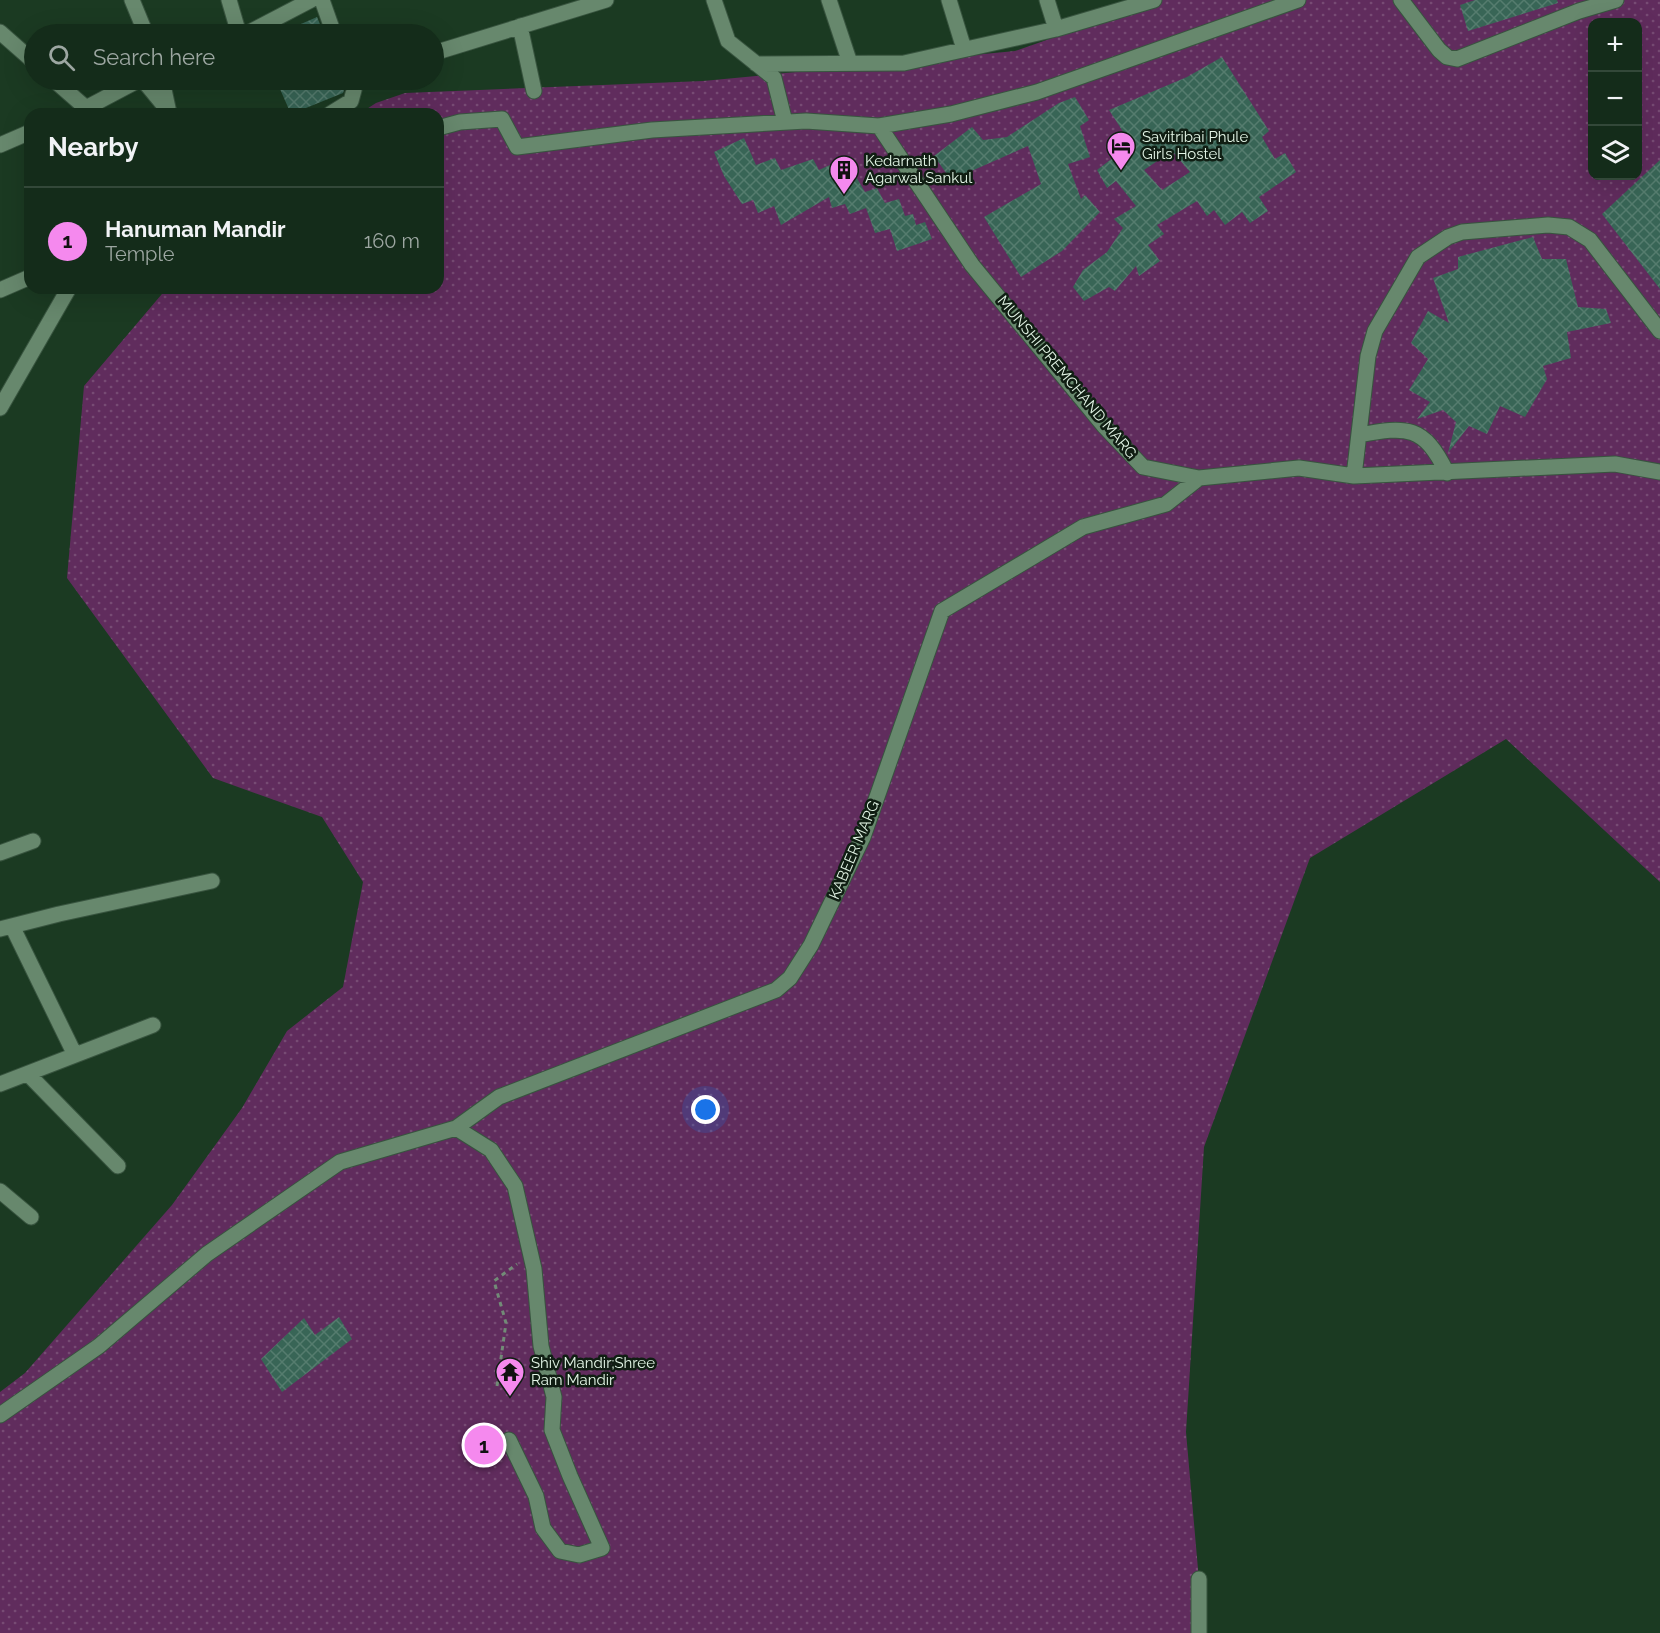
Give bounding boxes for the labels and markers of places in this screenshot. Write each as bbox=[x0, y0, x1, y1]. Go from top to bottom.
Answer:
place label: Savitribai Phule Girls Hostel bbox=[1142, 128, 1248, 163]
hotel icon: Savitribai Phule Girls Hostel bbox=[1105, 130, 1137, 172]
place label: Kedarnath Agarwal Sankul bbox=[865, 152, 973, 187]
building icon: Kedarnath Agarwal Sankul bbox=[828, 154, 860, 196]
place label: Shiv Mandir;Shree Ram Mandir bbox=[531, 1354, 655, 1389]
temple icon: Shiv Mandir;Shree Ram Mandir bbox=[494, 1356, 526, 1398]
pin: 1 bbox=[464, 1422, 504, 1468]

